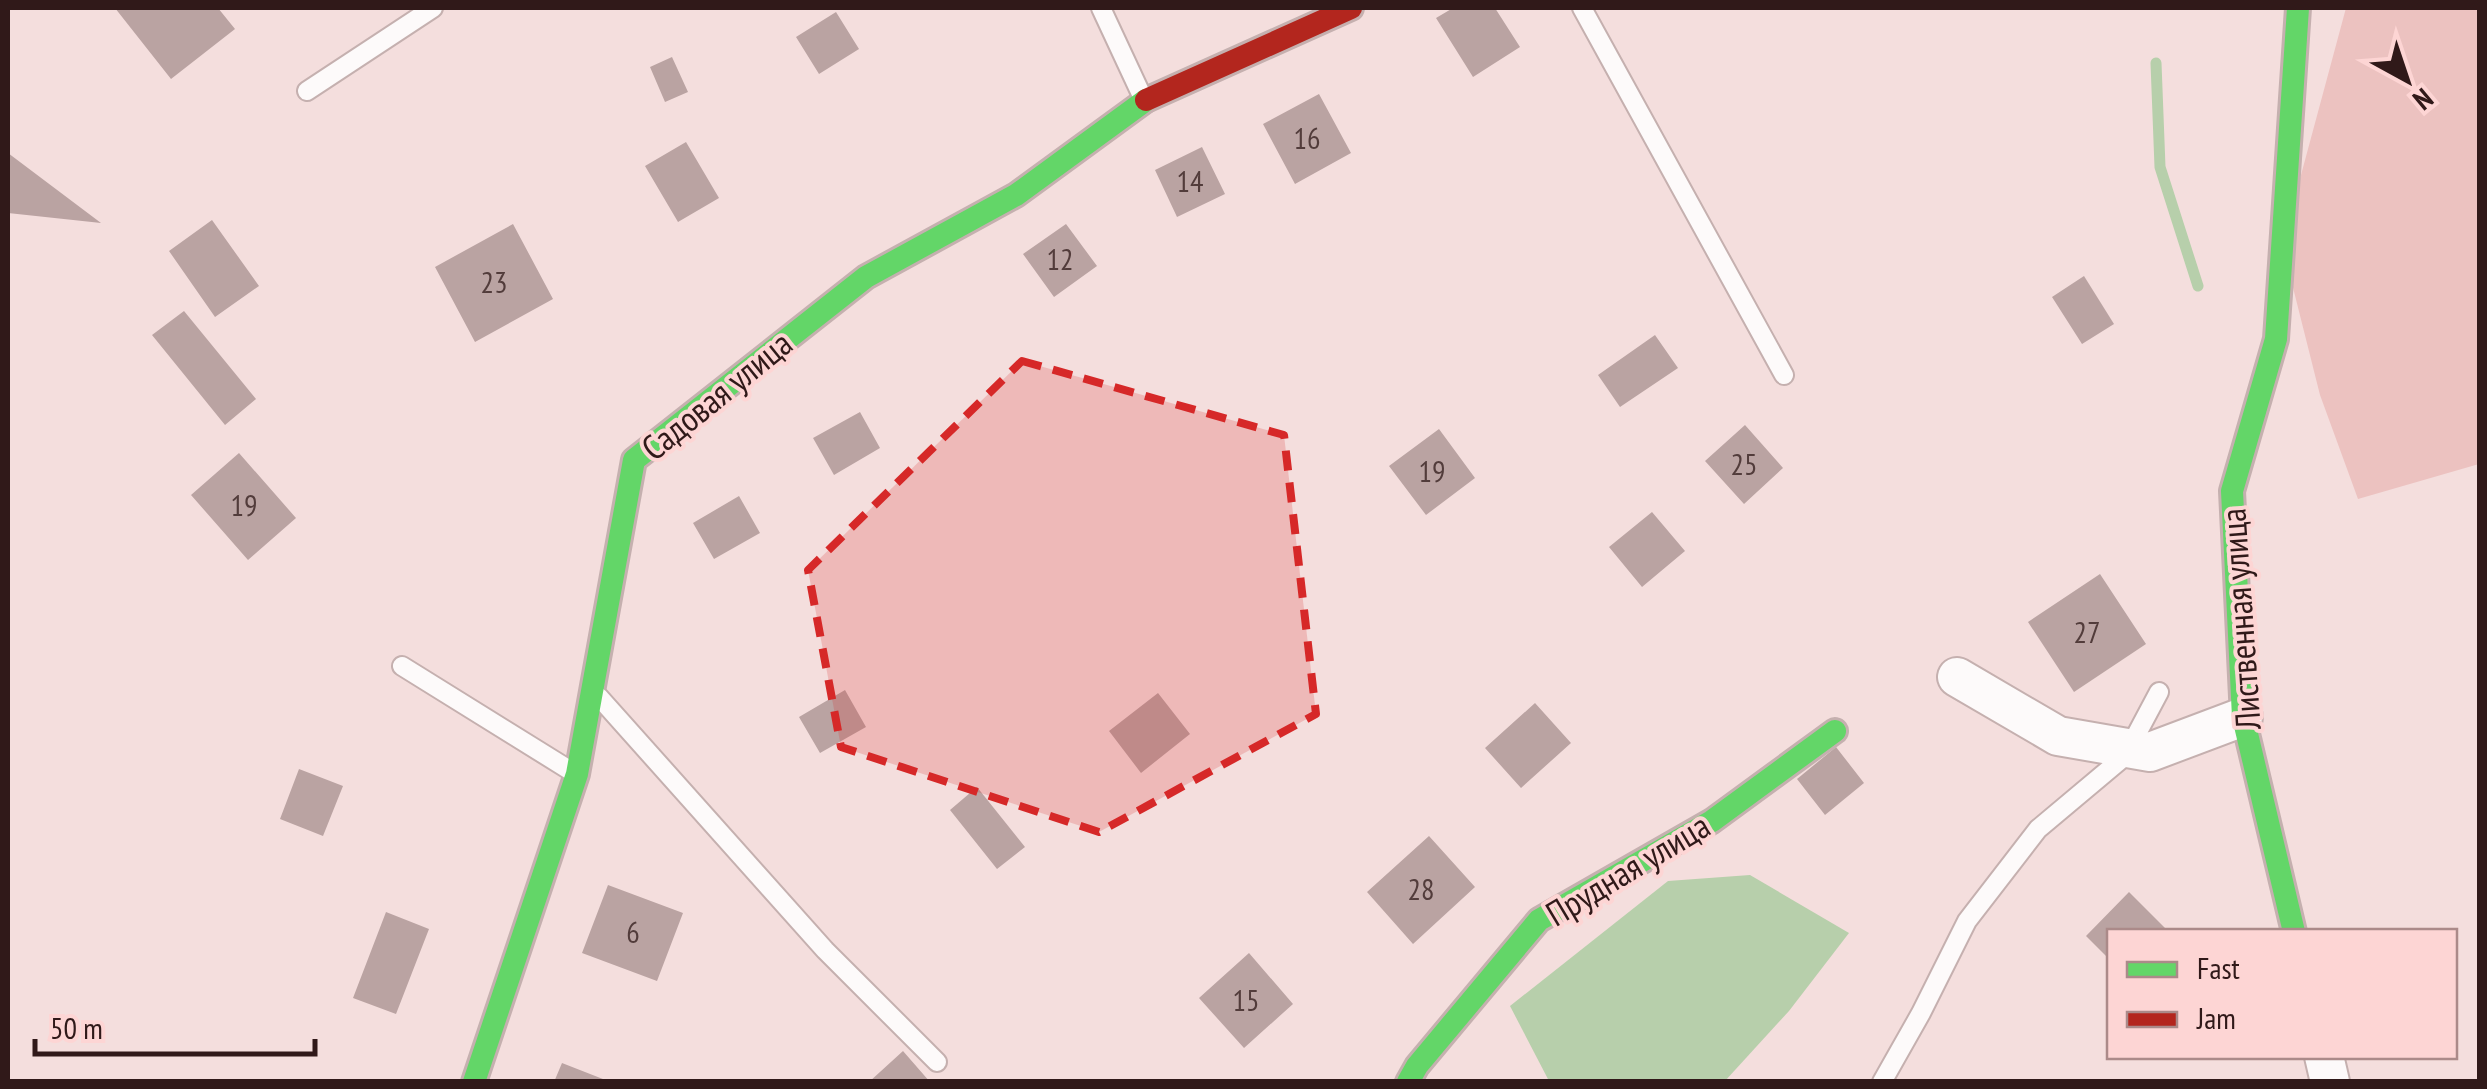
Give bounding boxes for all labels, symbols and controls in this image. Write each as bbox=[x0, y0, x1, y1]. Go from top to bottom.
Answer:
north arrow bbox=[2357, 30, 2457, 130]
text: N bbox=[2406, 81, 2441, 119]
house number: 16 bbox=[1294, 118, 1321, 157]
house number: 14 bbox=[1177, 161, 1204, 200]
house number: 12 bbox=[1047, 239, 1074, 278]
house number: 23 bbox=[481, 262, 508, 301]
street label: Садовая улица bbox=[631, 320, 801, 470]
house number: 25 bbox=[1731, 444, 1758, 483]
house number: 19 bbox=[1419, 451, 1446, 490]
house number: 19 bbox=[231, 485, 258, 524]
street label: Лиственная улица bbox=[2209, 507, 2271, 732]
house number: 27 bbox=[2074, 612, 2101, 651]
street label: Прудная улица bbox=[1537, 802, 1718, 936]
house number: 28 bbox=[1408, 869, 1435, 908]
house number: 6 bbox=[626, 912, 640, 951]
legend bbox=[2107, 929, 2457, 1059]
text: Fast bbox=[2197, 948, 2241, 987]
house number: 15 bbox=[1233, 980, 1260, 1019]
scale bar bbox=[35, 994, 315, 1056]
text: Jam bbox=[2196, 998, 2236, 1037]
text: 50 m bbox=[50, 1008, 103, 1047]

